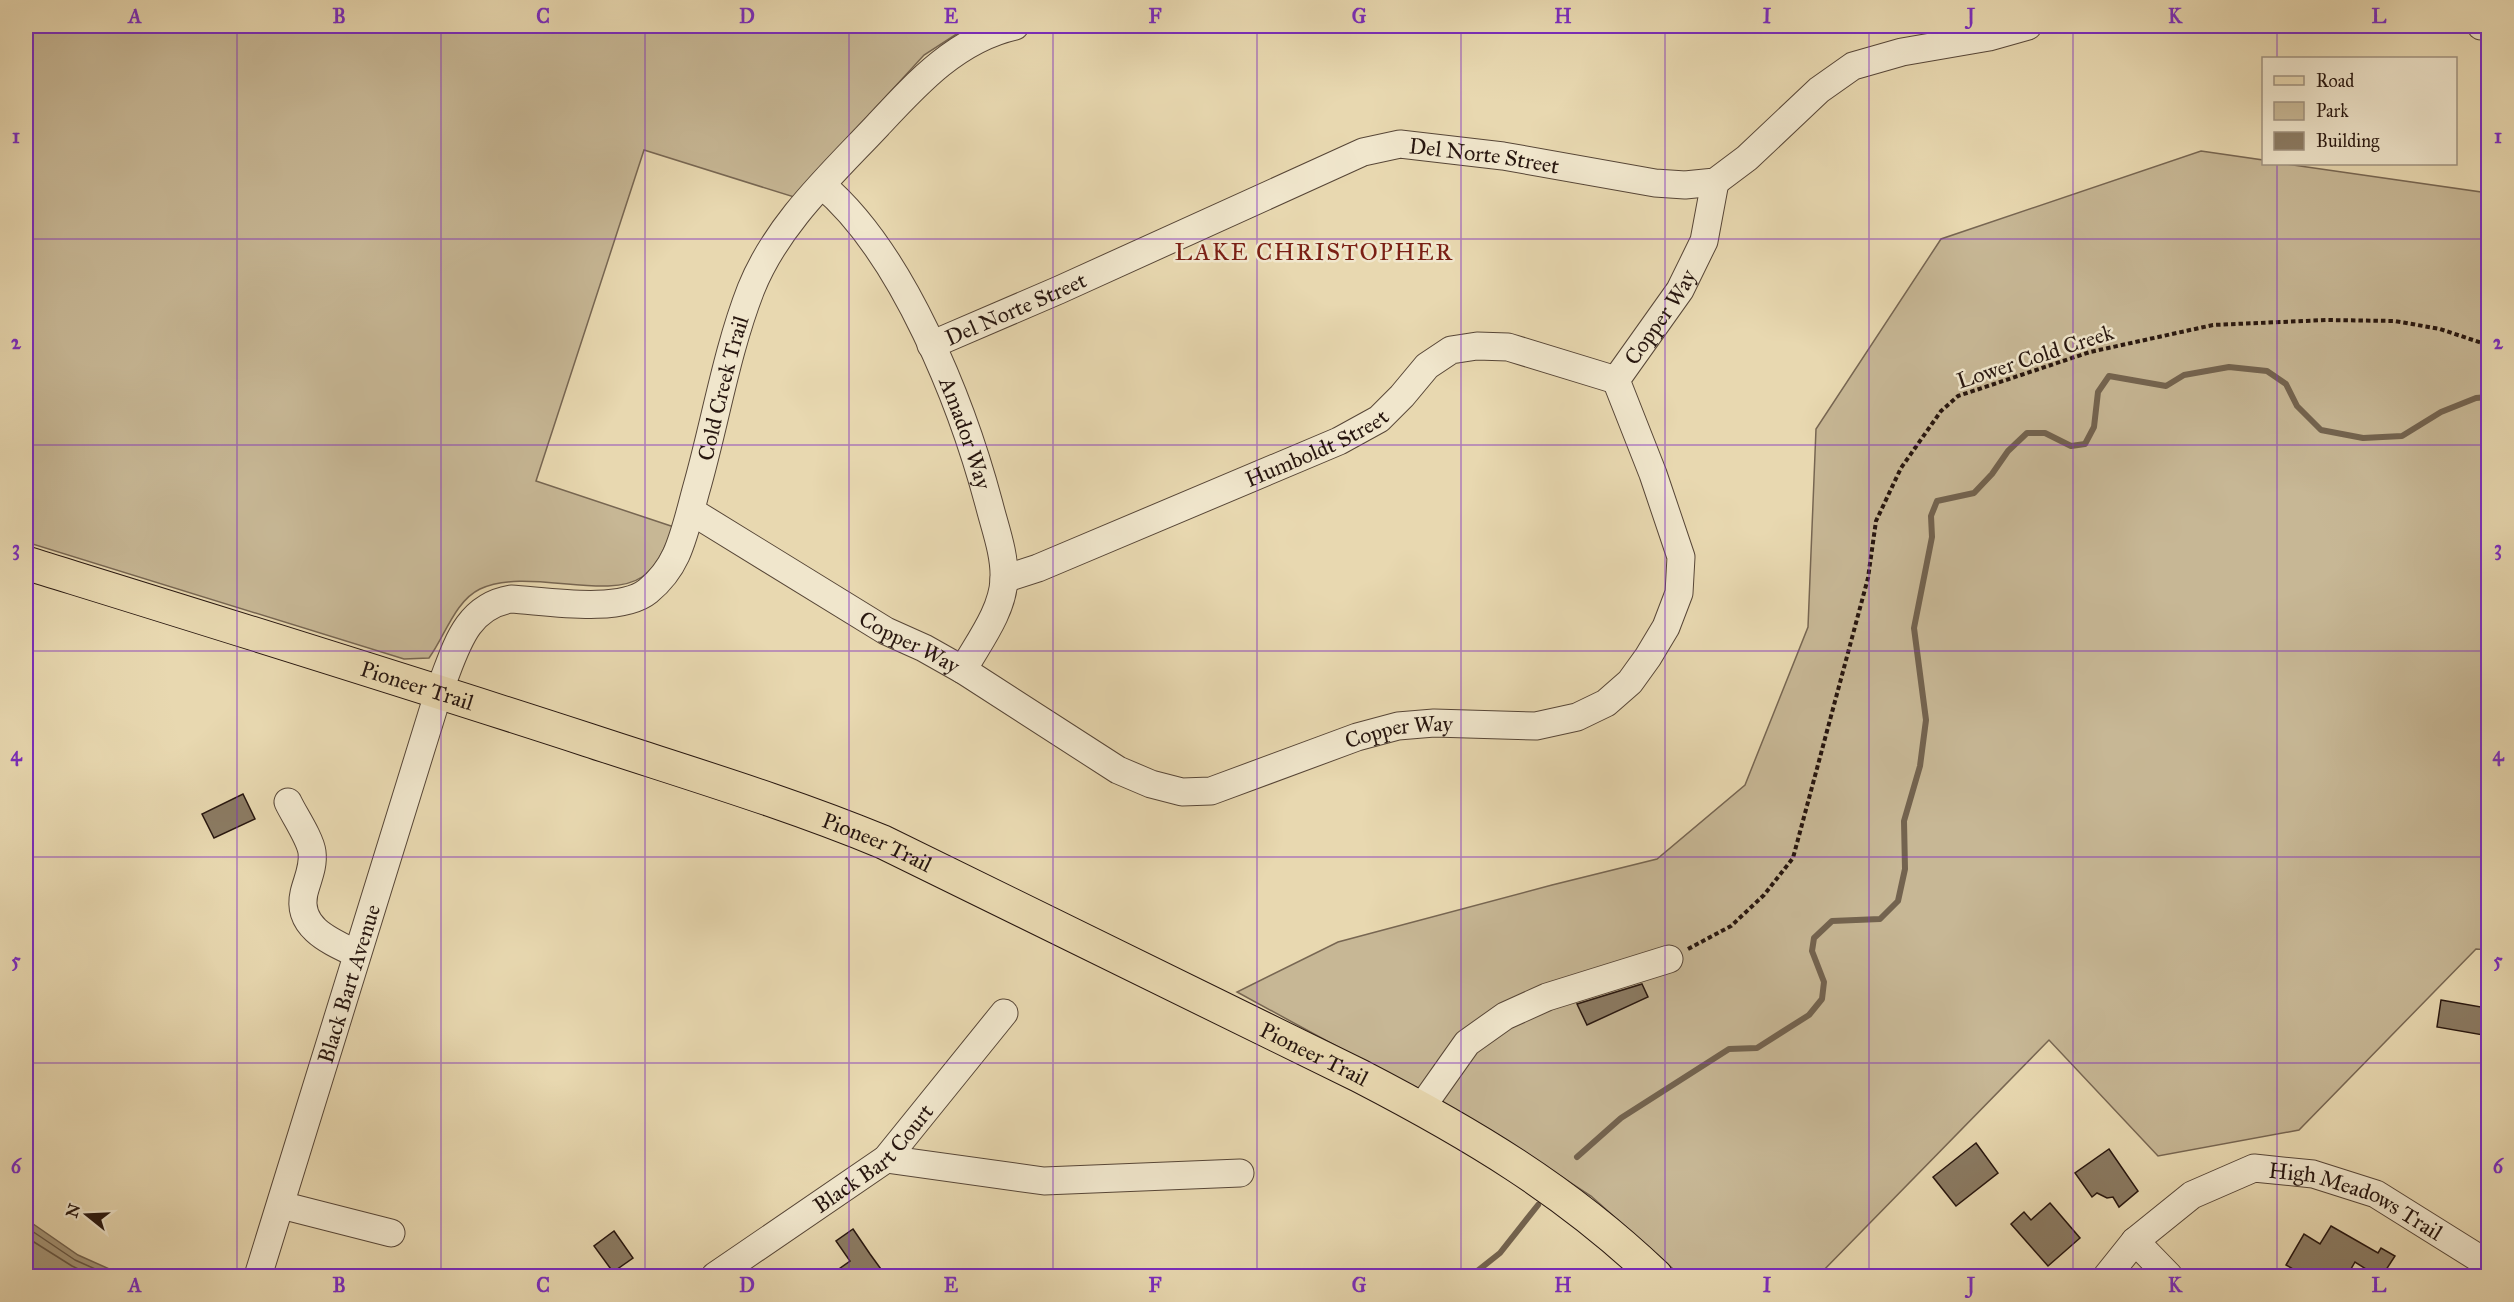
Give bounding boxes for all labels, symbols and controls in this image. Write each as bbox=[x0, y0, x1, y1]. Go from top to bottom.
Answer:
text: A bbox=[126, 4, 142, 28]
text: B bbox=[332, 4, 346, 28]
text: C bbox=[536, 4, 550, 28]
text: D bbox=[739, 4, 755, 28]
text: E bbox=[944, 4, 959, 28]
text: F bbox=[1148, 4, 1162, 28]
text: G bbox=[1352, 4, 1367, 28]
text: H bbox=[1554, 4, 1572, 28]
text: I bbox=[1763, 4, 1772, 28]
text: J bbox=[1964, 4, 1976, 30]
text: K bbox=[2168, 4, 2183, 28]
text: L bbox=[2372, 4, 2387, 28]
legend bbox=[2262, 57, 2457, 165]
text: Road bbox=[2316, 70, 2354, 92]
text: Park bbox=[2316, 100, 2349, 122]
text: 1 bbox=[12, 124, 20, 148]
text: 1 bbox=[2494, 124, 2502, 148]
text: Building bbox=[2316, 130, 2380, 153]
street label: Del Norte Street bbox=[1408, 132, 1562, 180]
district label: LAKE CHRISTOPHER bbox=[1174, 237, 1454, 267]
street label: Copper Way bbox=[1618, 264, 1702, 370]
street label: Del Norte Street bbox=[941, 266, 1091, 351]
street label: Cold Creek Trail bbox=[692, 312, 755, 463]
street label: Lower Cold Creek bbox=[1953, 318, 2118, 395]
text: 2 bbox=[11, 330, 22, 354]
text: 2 bbox=[2493, 330, 2504, 354]
street label: Amador Way bbox=[933, 372, 997, 493]
street label: Humboldt Street bbox=[1241, 404, 1395, 493]
text: 3 bbox=[12, 536, 20, 561]
text: 3 bbox=[2494, 536, 2502, 561]
street label: Copper Way bbox=[854, 605, 965, 680]
street label: Pioneer Trail bbox=[357, 655, 477, 716]
street label: Copper Way bbox=[1341, 710, 1454, 754]
text: 4 bbox=[10, 742, 22, 767]
text: 4 bbox=[2492, 742, 2504, 767]
street label: Pioneer Trail bbox=[818, 807, 936, 878]
street label: Black Bart Avenue bbox=[312, 901, 386, 1067]
text: 5 bbox=[11, 948, 21, 972]
text: 5 bbox=[2493, 948, 2503, 972]
street label: Pioneer Trail bbox=[1256, 1016, 1373, 1092]
street label: Black Bart Court bbox=[808, 1098, 939, 1219]
text: 6 bbox=[11, 1154, 23, 1178]
text: 6 bbox=[2493, 1154, 2505, 1178]
street label: High Meadows Trail bbox=[2267, 1157, 2448, 1246]
north arrow bbox=[57, 1185, 117, 1245]
text: N bbox=[62, 1201, 84, 1220]
text: A bbox=[126, 1273, 142, 1297]
text: B bbox=[332, 1273, 346, 1297]
text: C bbox=[536, 1273, 550, 1297]
text: D bbox=[739, 1273, 755, 1297]
text: E bbox=[944, 1273, 959, 1297]
text: F bbox=[1148, 1273, 1162, 1297]
text: G bbox=[1352, 1273, 1367, 1297]
text: H bbox=[1554, 1273, 1572, 1297]
text: I bbox=[1763, 1273, 1772, 1297]
text: J bbox=[1964, 1273, 1976, 1299]
text: K bbox=[2168, 1273, 2183, 1297]
text: L bbox=[2372, 1273, 2387, 1297]

